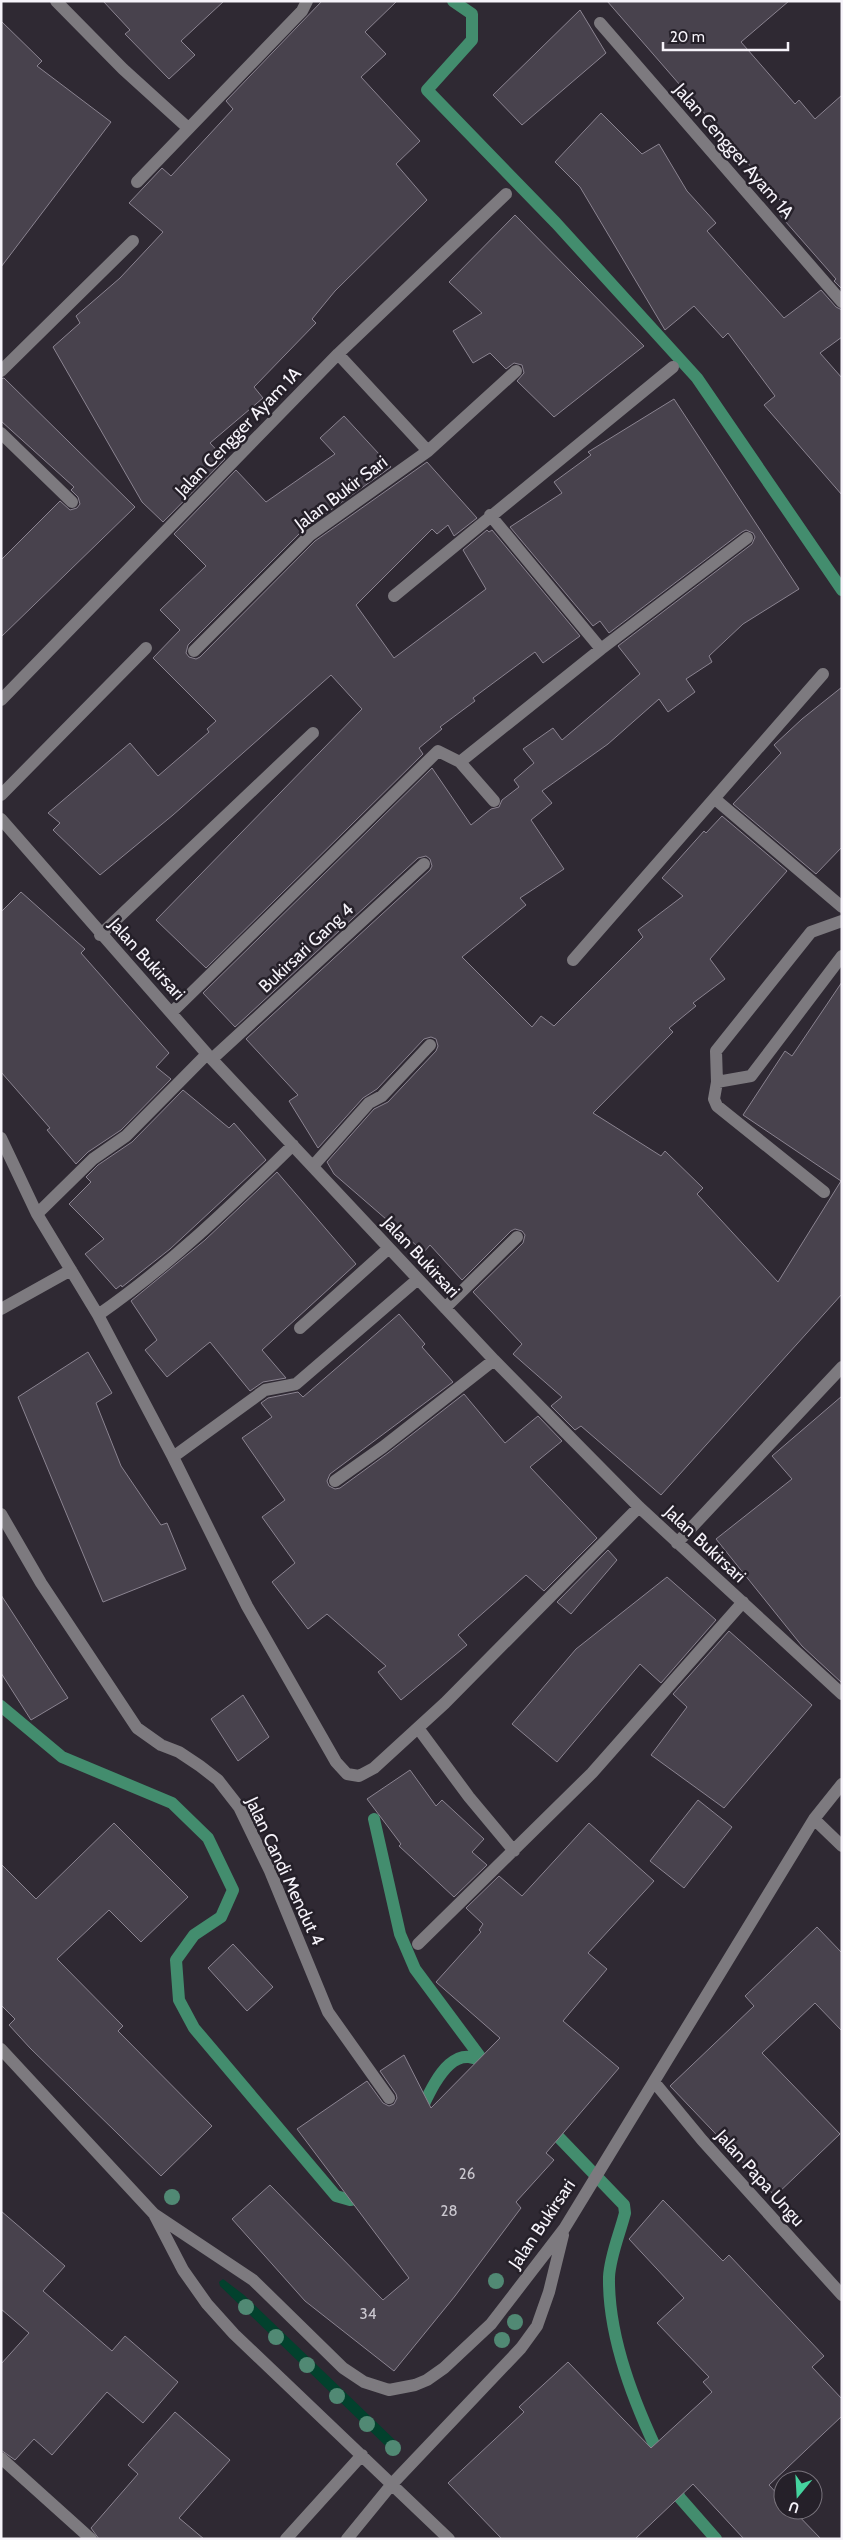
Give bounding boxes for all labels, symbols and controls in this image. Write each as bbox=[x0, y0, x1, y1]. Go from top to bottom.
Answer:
scale bar bbox=[663, 20, 788, 52]
text: 20 m bbox=[670, 28, 705, 46]
street label: Jalan Cengger Ayam 1A bbox=[669, 78, 799, 223]
street label: Jalan Cengger Ayam 1A bbox=[170, 363, 306, 502]
street label: Jalan Bukir Sari bbox=[289, 451, 392, 536]
street label: Bukirsari Gang 4 bbox=[254, 899, 358, 997]
street label: Jalan Bukirsari bbox=[104, 913, 190, 1005]
street label: Jalan Bukirsari bbox=[377, 1211, 464, 1302]
street label: Jalan Bukirsari bbox=[659, 1500, 750, 1587]
street label: Jalan Candi Mendut 4 bbox=[241, 1792, 329, 1949]
street label: Jalan Papa Ungu bbox=[710, 2124, 809, 2231]
house number: 26 bbox=[459, 2165, 475, 2183]
street label: Jalan Bukirsari bbox=[503, 2175, 580, 2274]
house number: 28 bbox=[441, 2202, 457, 2220]
house number: 34 bbox=[360, 2305, 377, 2323]
north arrow bbox=[773, 2470, 823, 2520]
text: U bbox=[786, 2497, 802, 2517]

